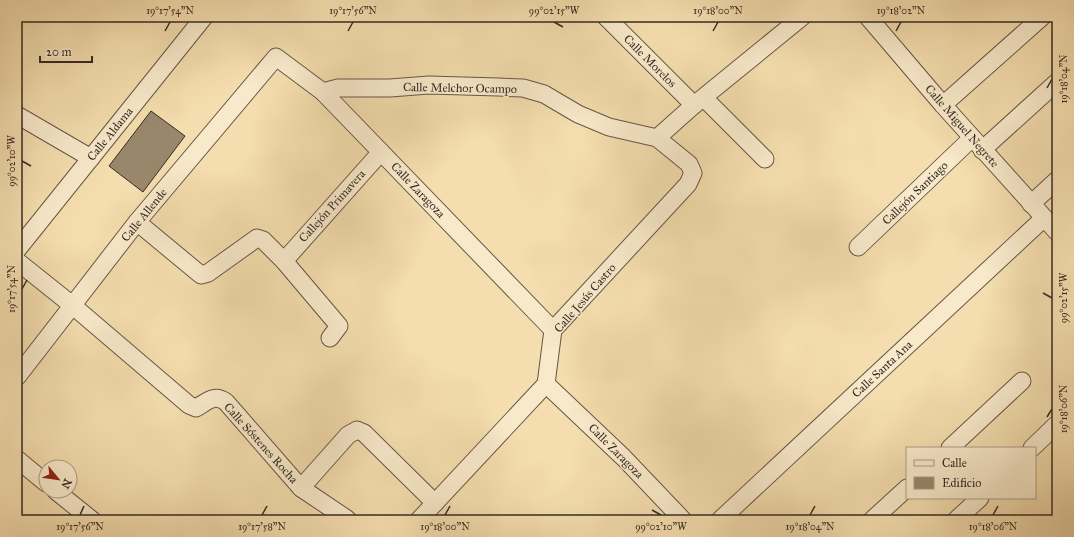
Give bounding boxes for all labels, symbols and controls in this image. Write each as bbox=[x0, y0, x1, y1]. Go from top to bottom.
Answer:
text: 19°17'54"N bbox=[146, 5, 194, 17]
text: 19°17'56"N bbox=[329, 5, 377, 17]
text: 99°02'15"W bbox=[529, 5, 580, 17]
text: 19°18'00"N bbox=[693, 5, 743, 17]
text: 19°18'02"N bbox=[877, 5, 926, 17]
street label: Calle Morelos bbox=[621, 32, 679, 90]
scale bar bbox=[40, 38, 92, 64]
text: 20 m bbox=[46, 45, 72, 59]
text: 19°18'04"N bbox=[1058, 54, 1070, 104]
street label: Calle Melchor Ocampo bbox=[403, 80, 517, 96]
street label: Calle Miguel Negrete bbox=[921, 82, 1002, 171]
street label: Calle Aldama bbox=[84, 104, 136, 164]
text: 99°02'10"W bbox=[6, 135, 18, 187]
street label: Callejón Santiago bbox=[879, 158, 951, 228]
street label: Calle Zaragoza bbox=[387, 159, 449, 222]
street label: Callejón Primavera bbox=[296, 166, 369, 245]
street label: Calle Allende bbox=[118, 186, 170, 244]
street label: Calle Jesús Castro bbox=[551, 261, 620, 336]
text: 19°17'54"N bbox=[6, 265, 18, 313]
text: 99°02'15"W bbox=[1058, 272, 1070, 323]
street label: Calle Santa Ana bbox=[849, 337, 916, 400]
text: 19°18'06"N bbox=[1058, 384, 1070, 433]
street label: Calle Sóstenes Rocha bbox=[221, 400, 302, 487]
street label: Calle Zaragoza bbox=[585, 421, 647, 483]
legend bbox=[906, 447, 1036, 499]
text: Calle bbox=[942, 456, 967, 470]
north arrow bbox=[38, 459, 78, 499]
text: N bbox=[58, 476, 74, 491]
text: Edificio bbox=[942, 476, 981, 490]
text: 19°17'56"N bbox=[56, 521, 104, 533]
text: 19°17'58"N bbox=[238, 521, 286, 533]
text: 19°18'00"N bbox=[420, 521, 470, 533]
text: 99°02'10"W bbox=[635, 521, 687, 533]
text: 19°18'04"N bbox=[785, 521, 835, 533]
text: 19°18'06"N bbox=[969, 521, 1018, 533]

